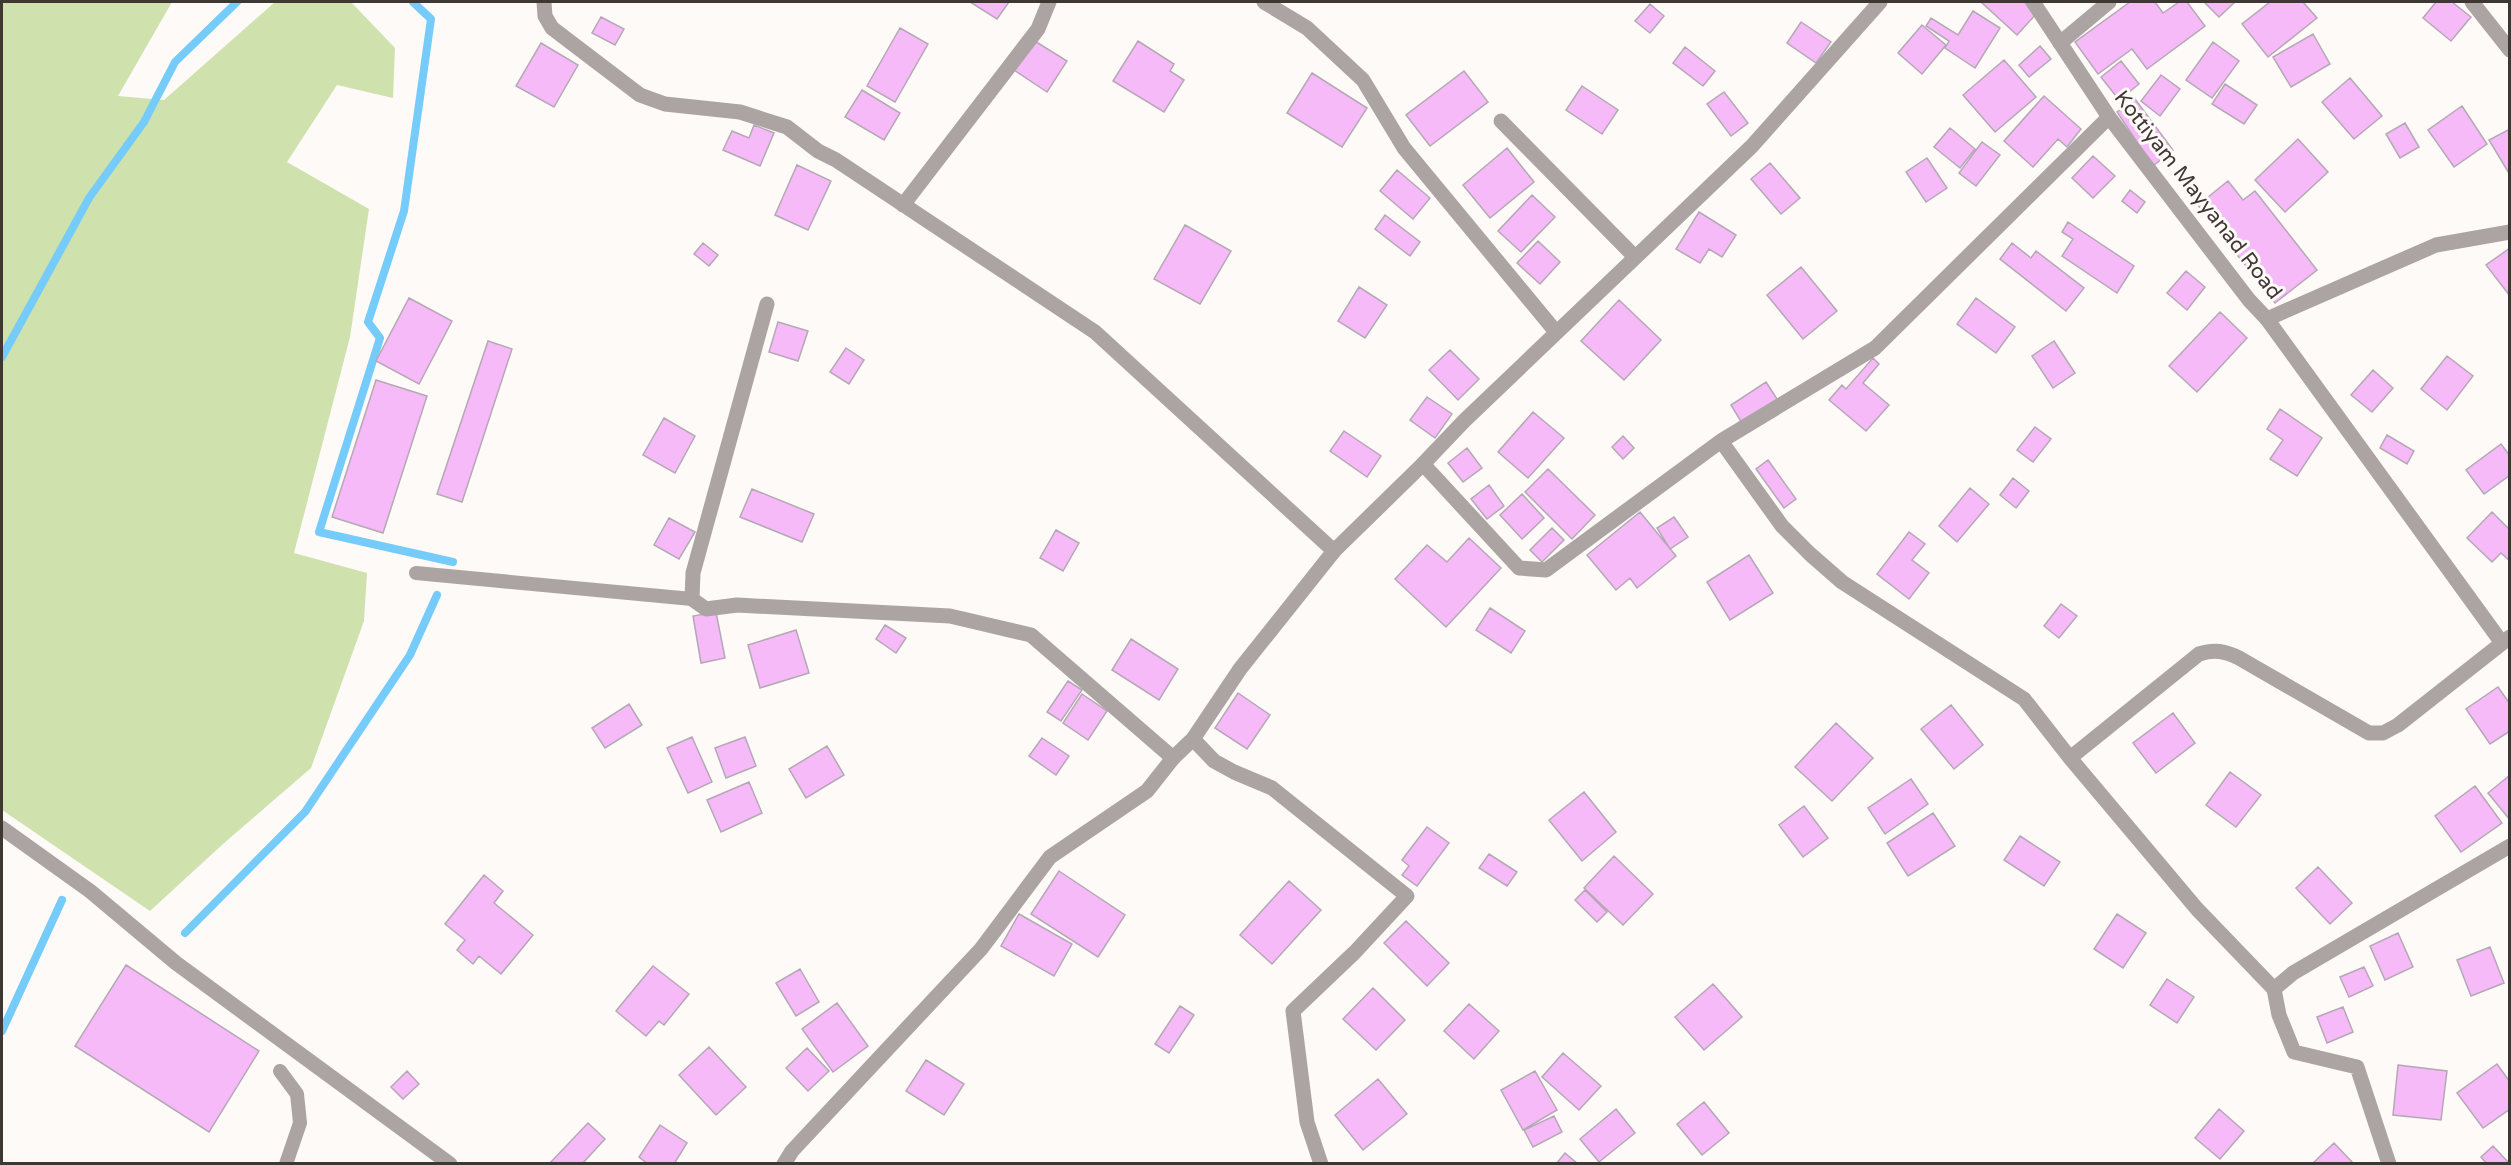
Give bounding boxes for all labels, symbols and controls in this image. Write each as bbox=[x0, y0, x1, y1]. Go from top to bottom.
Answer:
street label: Kottiyam Mayyanad Road bbox=[2109, 86, 2287, 304]

